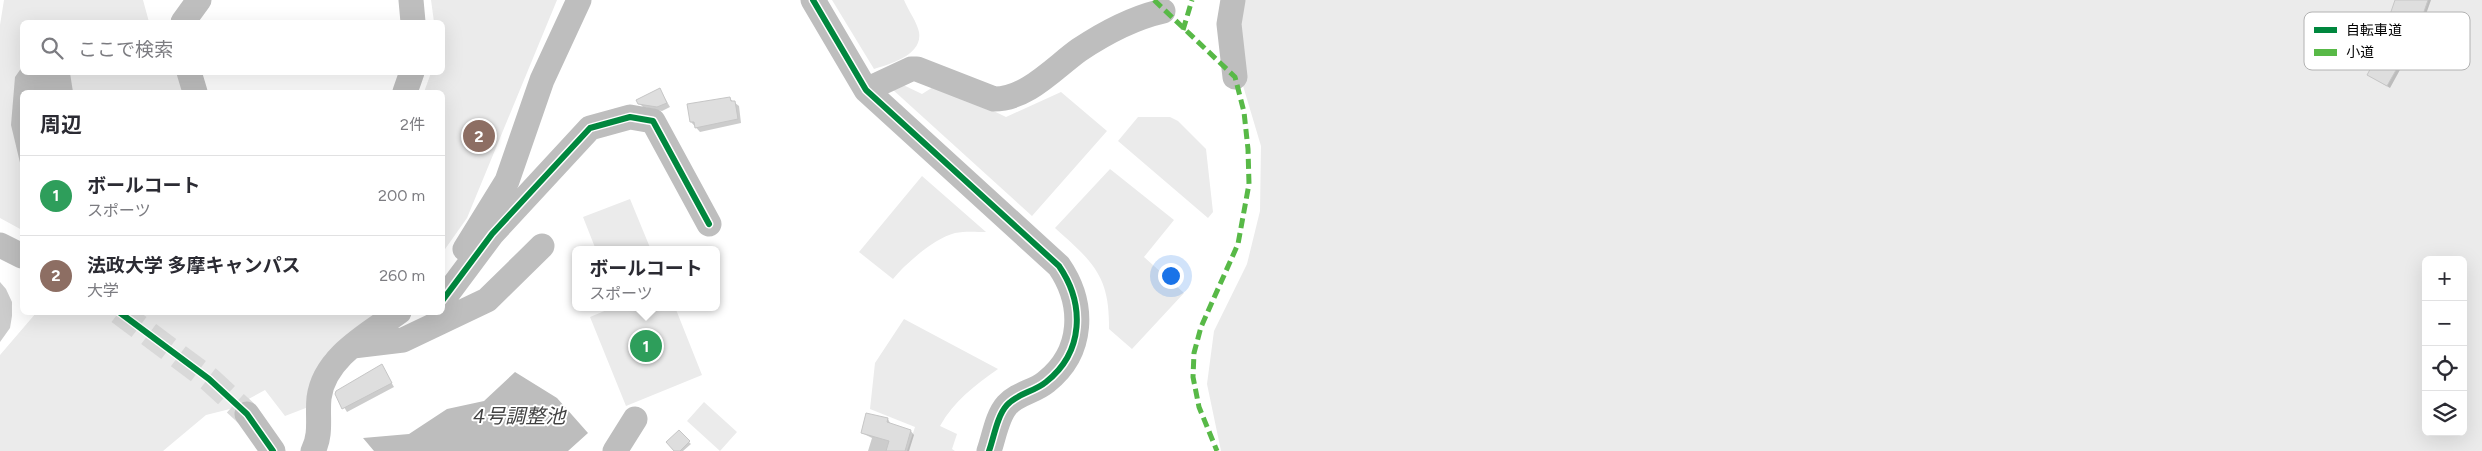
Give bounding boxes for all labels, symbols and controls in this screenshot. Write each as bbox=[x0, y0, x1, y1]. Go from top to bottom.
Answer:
legend bbox=[2304, 12, 2470, 70]
search box bbox=[20, 20, 445, 75]
text: 自転車道 bbox=[2346, 22, 2402, 39]
icon: search bbox=[38, 34, 66, 62]
text: ここで検索 bbox=[78, 38, 173, 61]
text: 小道 bbox=[2346, 44, 2374, 61]
text: 周辺 bbox=[40, 112, 82, 137]
text: 2件 bbox=[400, 115, 425, 134]
pin: 2 bbox=[463, 117, 495, 155]
text: ボールコート bbox=[87, 174, 201, 197]
text: 1 bbox=[53, 186, 59, 205]
text: 200 m bbox=[378, 186, 425, 205]
text: スポーツ bbox=[87, 201, 151, 220]
popup bbox=[572, 246, 720, 311]
text: 法政大学 多摩キャンパス bbox=[87, 254, 301, 277]
map controls bbox=[2422, 256, 2467, 436]
button: + bbox=[2422, 256, 2467, 301]
text: ボールコート bbox=[589, 257, 703, 280]
your location bbox=[1158, 263, 1184, 289]
text: 2 bbox=[51, 266, 61, 285]
text: 260 m bbox=[379, 266, 425, 285]
text: 大学 bbox=[87, 281, 119, 300]
text: スポーツ bbox=[589, 284, 653, 303]
button: − bbox=[2422, 301, 2467, 346]
pin: 1 bbox=[630, 327, 662, 365]
button: locate bbox=[2422, 346, 2467, 391]
button: layers bbox=[2422, 391, 2467, 436]
water label: 4号調整池 bbox=[473, 404, 567, 428]

